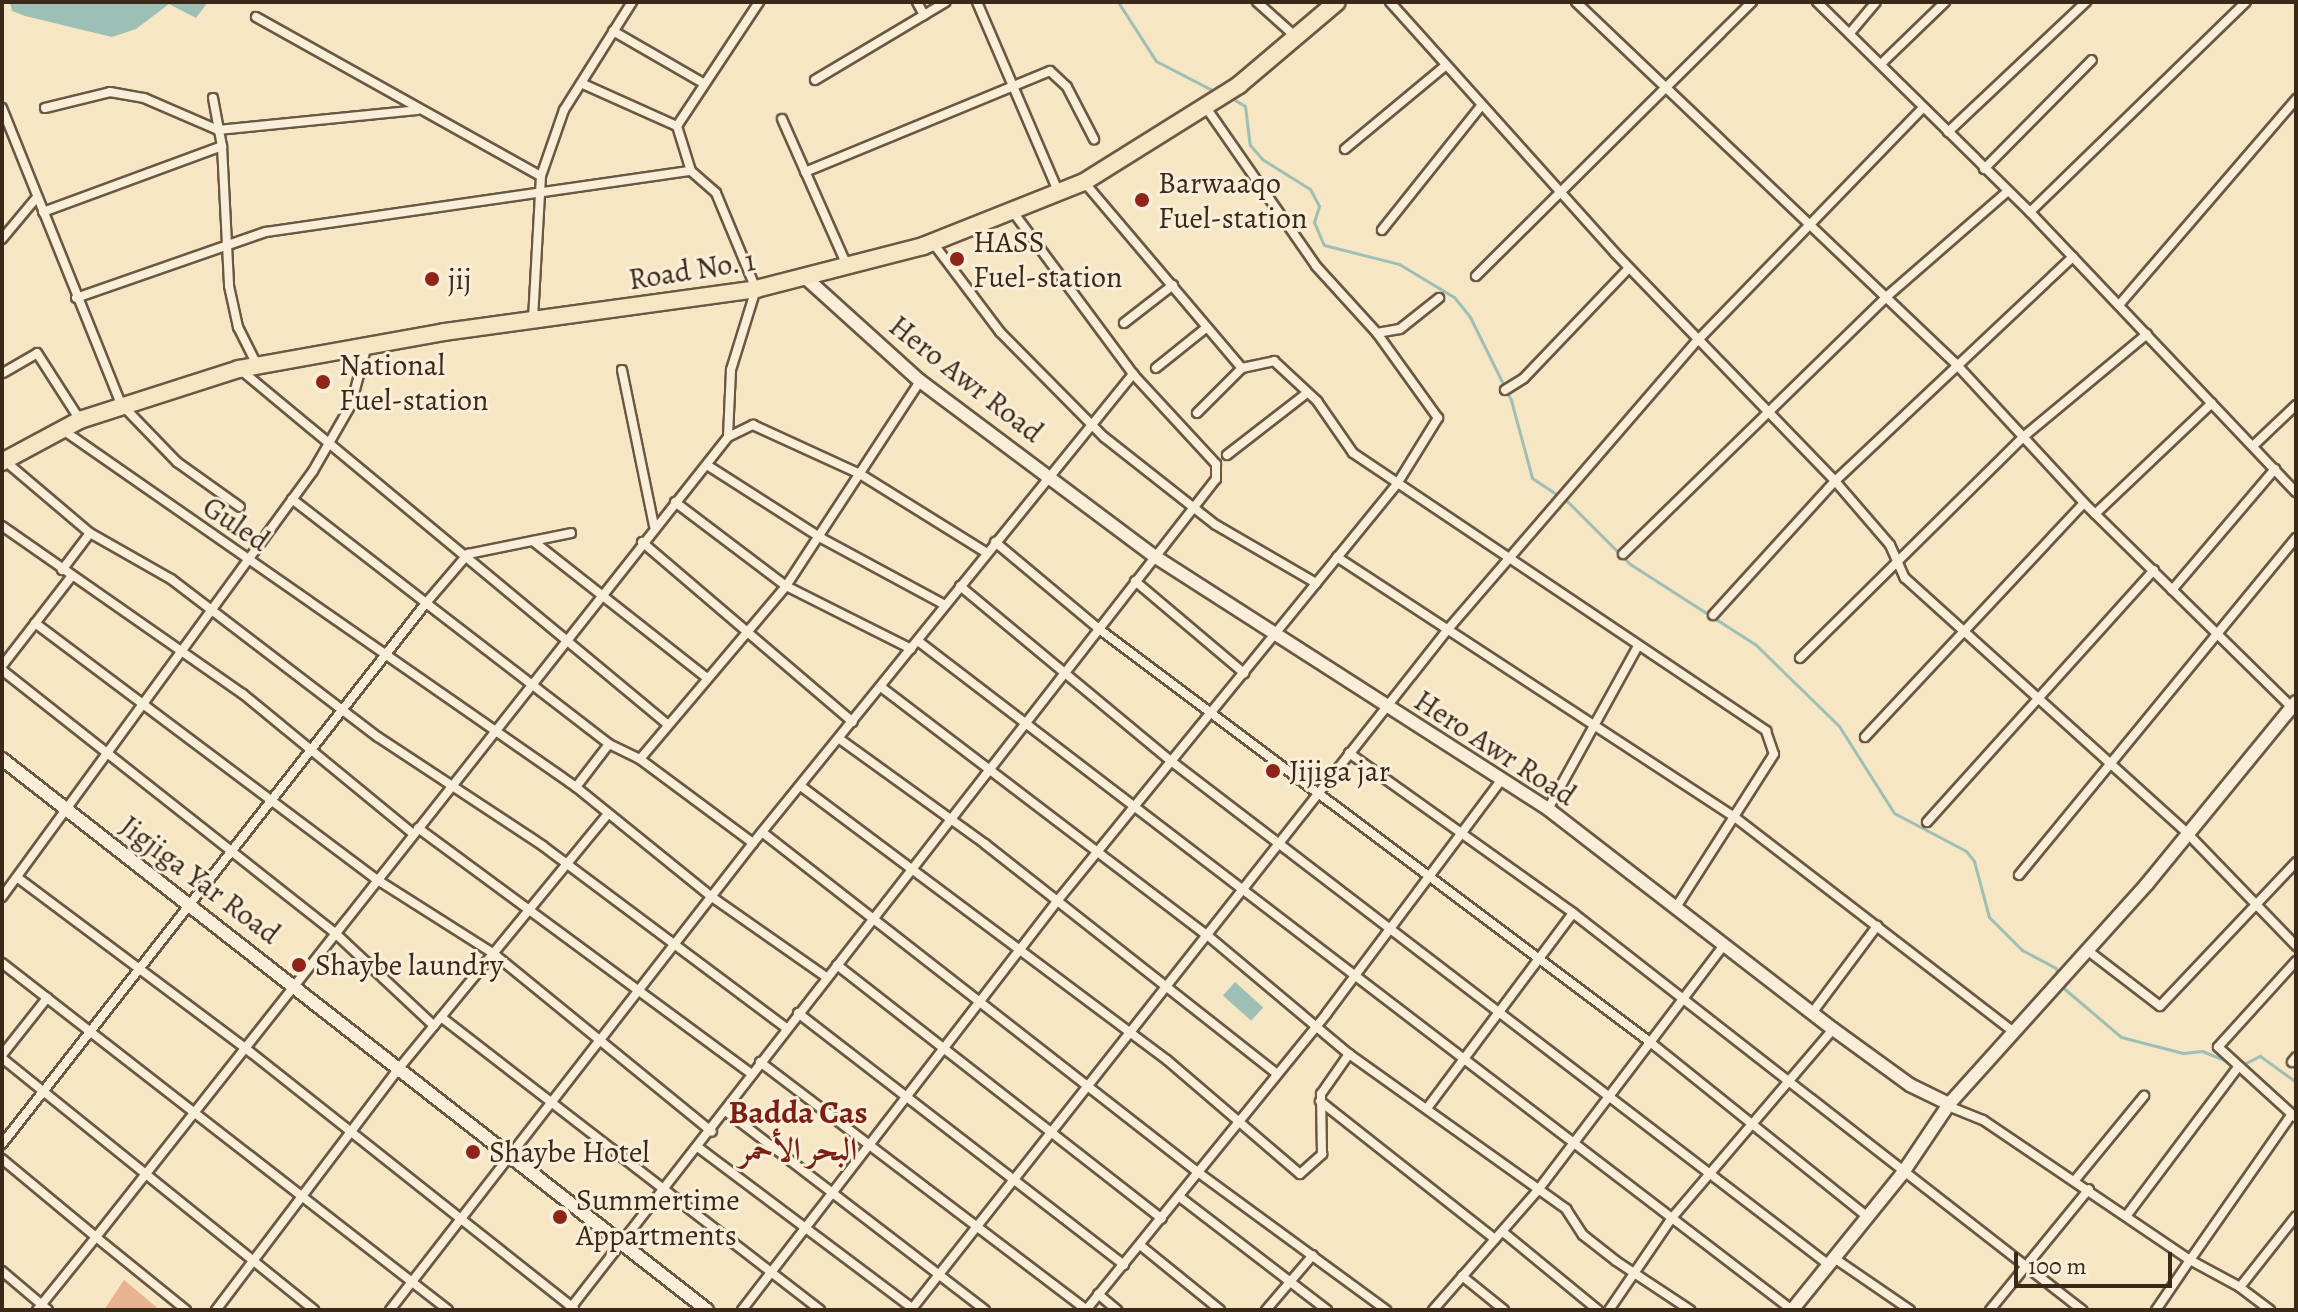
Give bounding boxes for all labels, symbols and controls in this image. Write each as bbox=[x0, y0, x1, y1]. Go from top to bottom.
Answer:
place label: Barwaaqo Fuel-station bbox=[1158, 165, 1307, 236]
marker: Barwaaqo Fuel-station bbox=[1133, 191, 1151, 209]
place label: HASS Fuel-station bbox=[973, 224, 1122, 294]
street label: Road No. 1 bbox=[626, 242, 758, 298]
marker: HASS Fuel-station bbox=[948, 250, 966, 268]
place label: jij bbox=[448, 261, 471, 297]
marker: jij bbox=[423, 270, 441, 288]
street label: Hero Awr Road bbox=[882, 308, 1050, 450]
place label: National Fuel-station bbox=[339, 347, 488, 418]
marker: National Fuel-station bbox=[314, 373, 332, 391]
street label: Guled bbox=[196, 489, 276, 559]
street label: Hero Awr Road bbox=[1407, 682, 1583, 814]
place label: Jijiga jar bbox=[1289, 753, 1390, 789]
marker: Jijiga jar bbox=[1264, 762, 1282, 780]
street label: Jigjiga Yar Road bbox=[113, 808, 287, 952]
place label: Shaybe laundry bbox=[315, 947, 503, 983]
marker: Shaybe laundry bbox=[290, 956, 308, 974]
district label: Badda Cas البحر الأحمر bbox=[728, 1094, 868, 1169]
place label: Shaybe Hotel bbox=[489, 1134, 650, 1170]
marker: Shaybe Hotel bbox=[464, 1143, 482, 1161]
place label: Summertime Appartments bbox=[576, 1182, 740, 1252]
marker: Summertime Appartments bbox=[551, 1208, 569, 1226]
scale bar bbox=[2018, 1236, 2176, 1286]
text: 100 m bbox=[2028, 1250, 2087, 1282]

